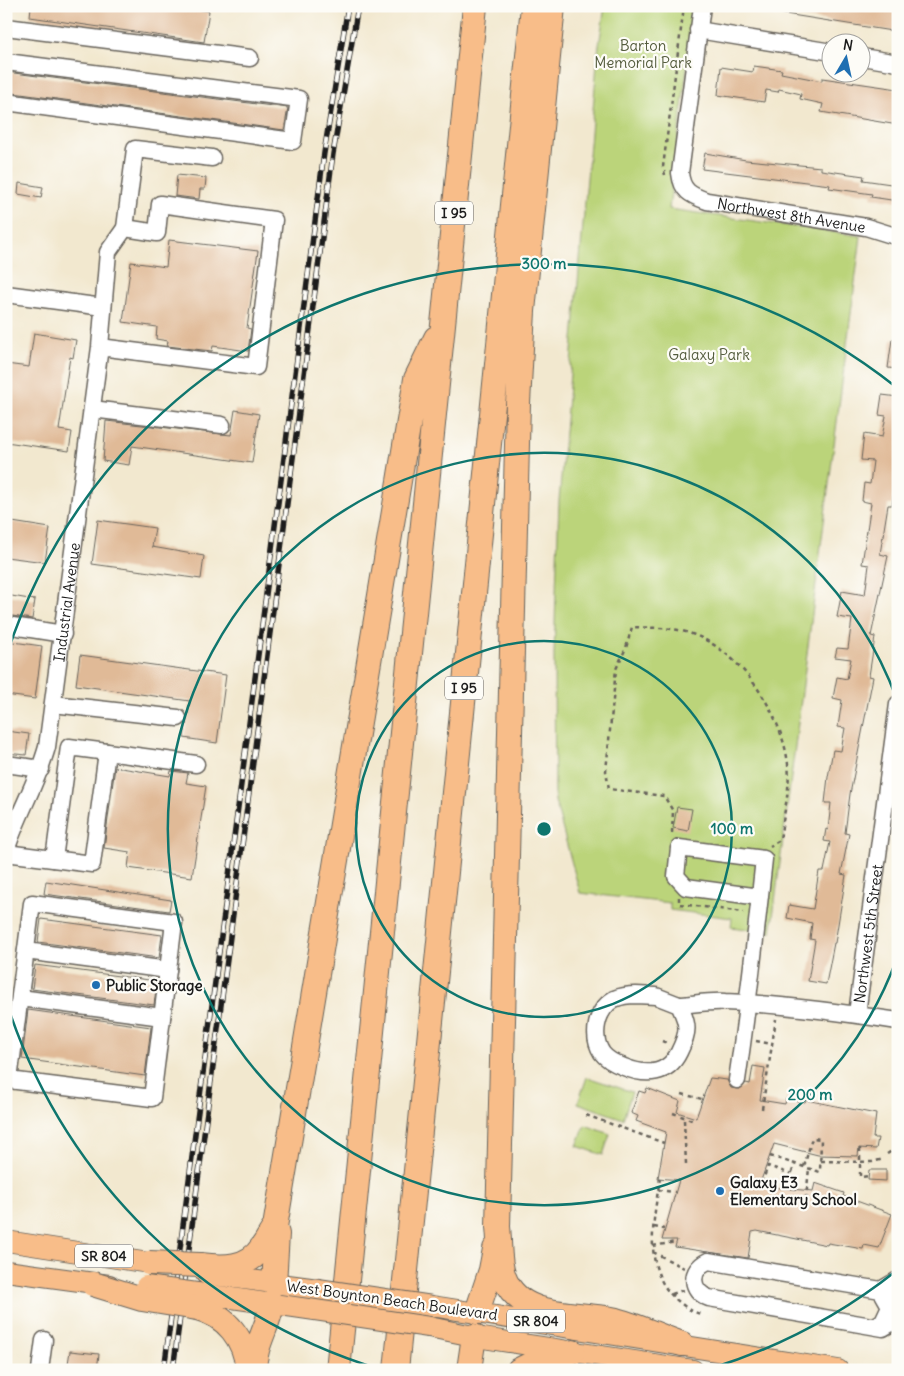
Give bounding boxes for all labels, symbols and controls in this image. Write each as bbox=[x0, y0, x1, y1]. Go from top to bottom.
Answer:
north arrow bbox=[822, 32, 872, 82]
park label: Barton Memorial Park bbox=[594, 36, 692, 72]
text: N bbox=[842, 36, 854, 55]
street label: Northwest 8th Avenue bbox=[716, 193, 867, 236]
road number: I 95 bbox=[435, 202, 473, 224]
text: 300 m bbox=[522, 254, 567, 273]
park label: Galaxy Park bbox=[668, 345, 750, 364]
street label: Industrial Avenue bbox=[49, 541, 83, 663]
road number: I 95 bbox=[445, 676, 483, 700]
text: 100 m bbox=[711, 819, 753, 838]
centre of rings bbox=[535, 820, 553, 838]
street label: Northwest 5th Street bbox=[849, 863, 886, 1004]
place label: Public Storage bbox=[106, 976, 202, 996]
marker: Public Storage bbox=[90, 979, 102, 991]
text: 200 m bbox=[788, 1085, 832, 1104]
place label: Galaxy E3 Elementary School bbox=[730, 1173, 857, 1210]
marker: Galaxy E3 Elementary School bbox=[714, 1185, 726, 1197]
road number: SR 804 bbox=[75, 1244, 133, 1268]
street label: West Boynton Beach Boulevard bbox=[285, 1276, 499, 1324]
road number: SR 804 bbox=[507, 1310, 565, 1332]

